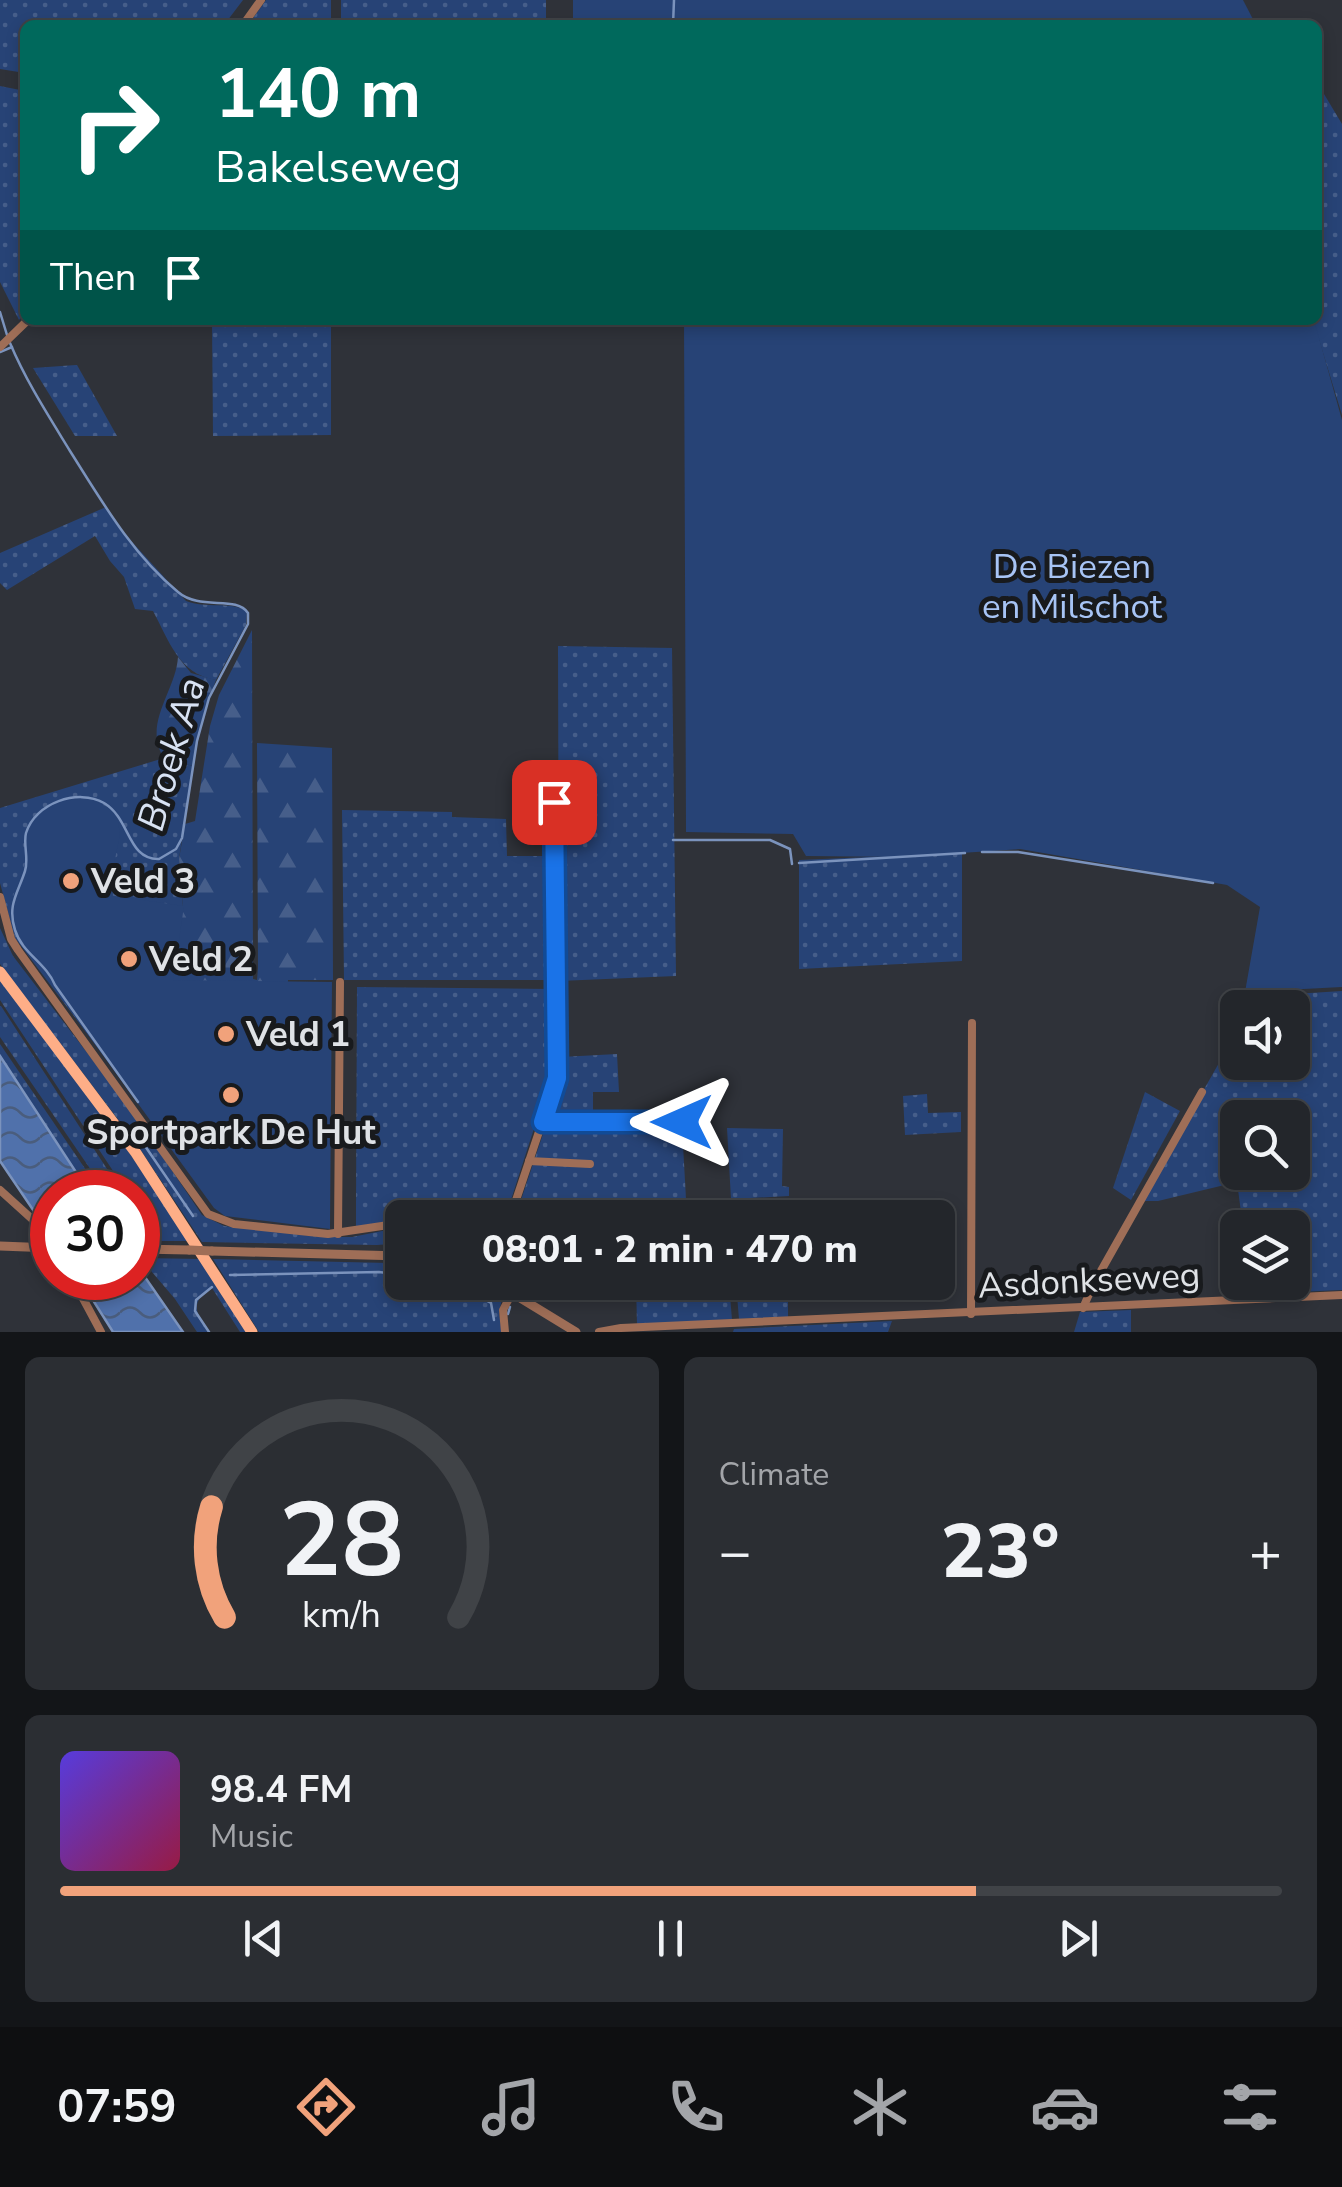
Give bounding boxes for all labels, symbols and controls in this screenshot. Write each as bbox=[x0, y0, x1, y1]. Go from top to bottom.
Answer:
text: 140 m bbox=[215, 46, 421, 142]
icon: right bbox=[50, 60, 180, 190]
text: Bakelseweg bbox=[215, 137, 461, 198]
icon: arrive bbox=[156, 250, 211, 305]
text: Then bbox=[50, 252, 136, 303]
park label: De Biezen en Milschot bbox=[982, 543, 1163, 630]
water label: Broek Aa bbox=[125, 672, 218, 837]
pin bbox=[512, 760, 597, 845]
icon: arrive bbox=[527, 775, 582, 830]
place label: Veld 3 bbox=[90, 858, 195, 905]
marker: Veld 3 bbox=[60, 870, 82, 892]
place label: Veld 2 bbox=[148, 936, 253, 983]
marker: Veld 2 bbox=[118, 948, 140, 970]
map controls bbox=[1220, 990, 1310, 1300]
button: sound bbox=[1220, 990, 1310, 1080]
place label: Veld 1 bbox=[245, 1011, 350, 1058]
marker: Veld 1 bbox=[215, 1023, 237, 1045]
position arrow bbox=[630, 1070, 734, 1174]
marker: Sportpark De Hut bbox=[220, 1084, 242, 1106]
button: search bbox=[1220, 1100, 1310, 1190]
place label: Sportpark De Hut bbox=[86, 1109, 376, 1156]
speed limit sign: 30 bbox=[30, 1170, 160, 1300]
button: layers bbox=[1220, 1210, 1310, 1300]
text: 08:01 · 2 min · 470 m bbox=[482, 1224, 858, 1275]
street label: Asdonkseweg bbox=[977, 1251, 1201, 1310]
text: Climate bbox=[719, 1453, 829, 1496]
text: 28 bbox=[279, 1470, 404, 1612]
text: 23° bbox=[941, 1501, 1060, 1603]
text: − bbox=[719, 1515, 752, 1590]
text: + bbox=[1249, 1515, 1282, 1590]
text: km/h bbox=[302, 1591, 381, 1640]
text: 98.4 FM bbox=[210, 1764, 352, 1815]
text: Music bbox=[210, 1815, 293, 1858]
icon: previous bbox=[236, 1911, 291, 1966]
icon: pause bbox=[643, 1911, 698, 1966]
icon: next bbox=[1051, 1911, 1106, 1966]
icon: directions bbox=[291, 2072, 361, 2142]
icon: music bbox=[476, 2072, 546, 2142]
icon: phone bbox=[661, 2072, 731, 2142]
icon: climate bbox=[845, 2072, 915, 2142]
icon: car bbox=[1030, 2072, 1100, 2142]
icon: filters bbox=[1215, 2072, 1285, 2142]
text: 07:59 bbox=[57, 2077, 177, 2138]

